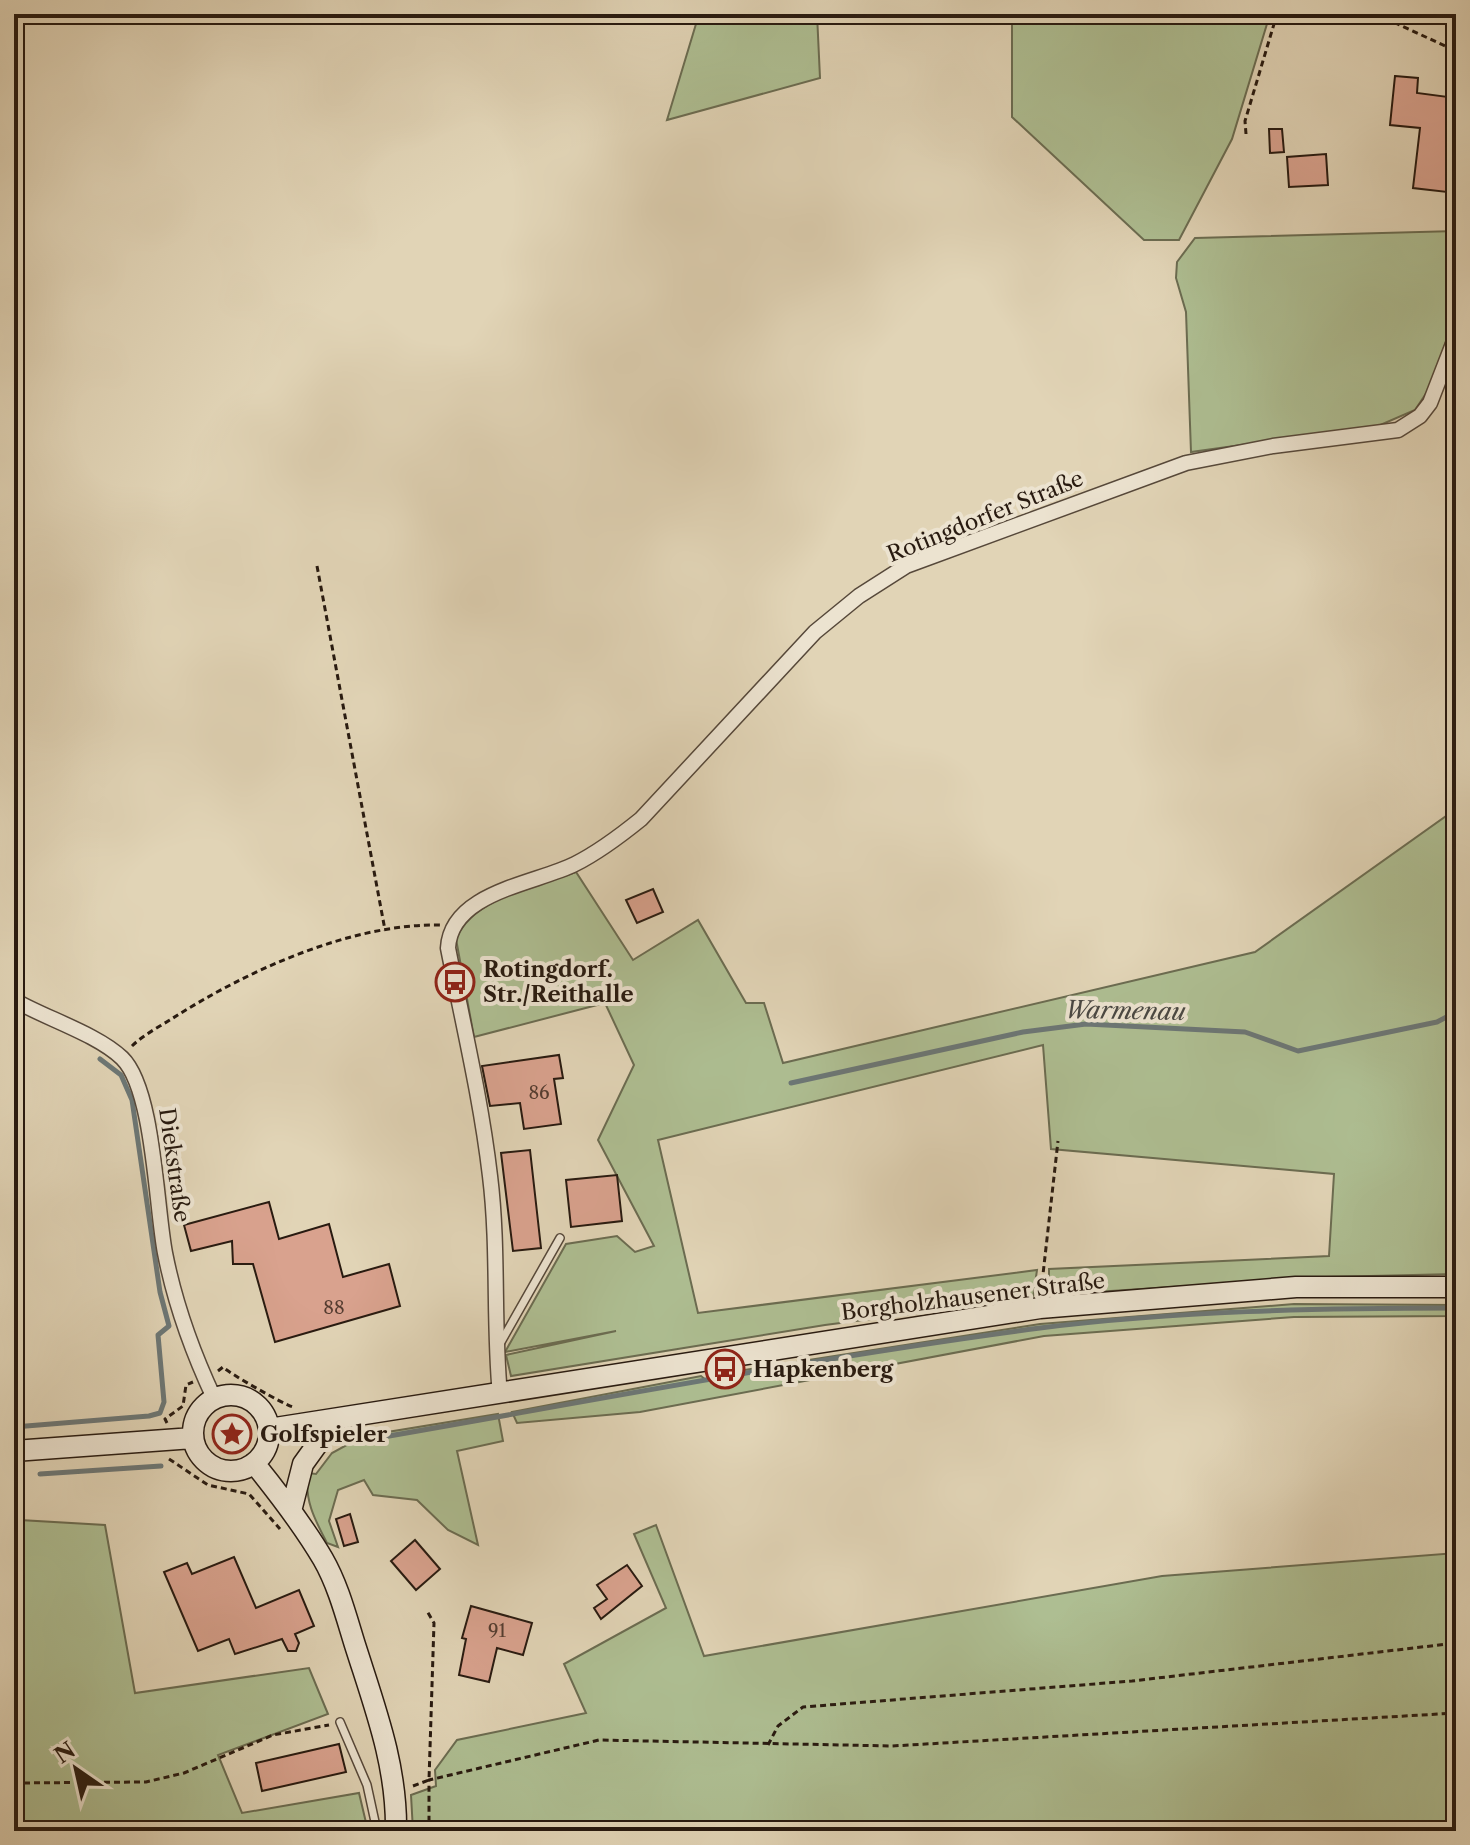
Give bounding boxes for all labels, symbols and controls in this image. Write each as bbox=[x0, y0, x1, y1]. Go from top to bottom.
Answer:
street label: Rotingdorfer Straße bbox=[883, 465, 1087, 568]
place label: Rotingdorf. Str./Reithalle bbox=[483, 956, 634, 1008]
bus stop icon: Rotingdorf. Str./Reithalle bbox=[434, 961, 476, 1003]
water label: Warmenau bbox=[1064, 995, 1187, 1026]
house number: 86 bbox=[528, 1082, 550, 1104]
street label: Diekstraße bbox=[153, 1106, 196, 1224]
street label: Borgholzhausener Straße bbox=[840, 1267, 1107, 1326]
house number: 88 bbox=[323, 1297, 345, 1319]
bus stop icon: Hapkenberg bbox=[704, 1348, 746, 1390]
place label: Hapkenberg bbox=[753, 1356, 895, 1383]
place icon: Golfspieler bbox=[211, 1413, 253, 1455]
place label: Golfspieler bbox=[260, 1421, 387, 1448]
house number: 91 bbox=[488, 1620, 506, 1642]
north arrow bbox=[36, 1729, 116, 1809]
text: N bbox=[50, 1736, 81, 1769]

